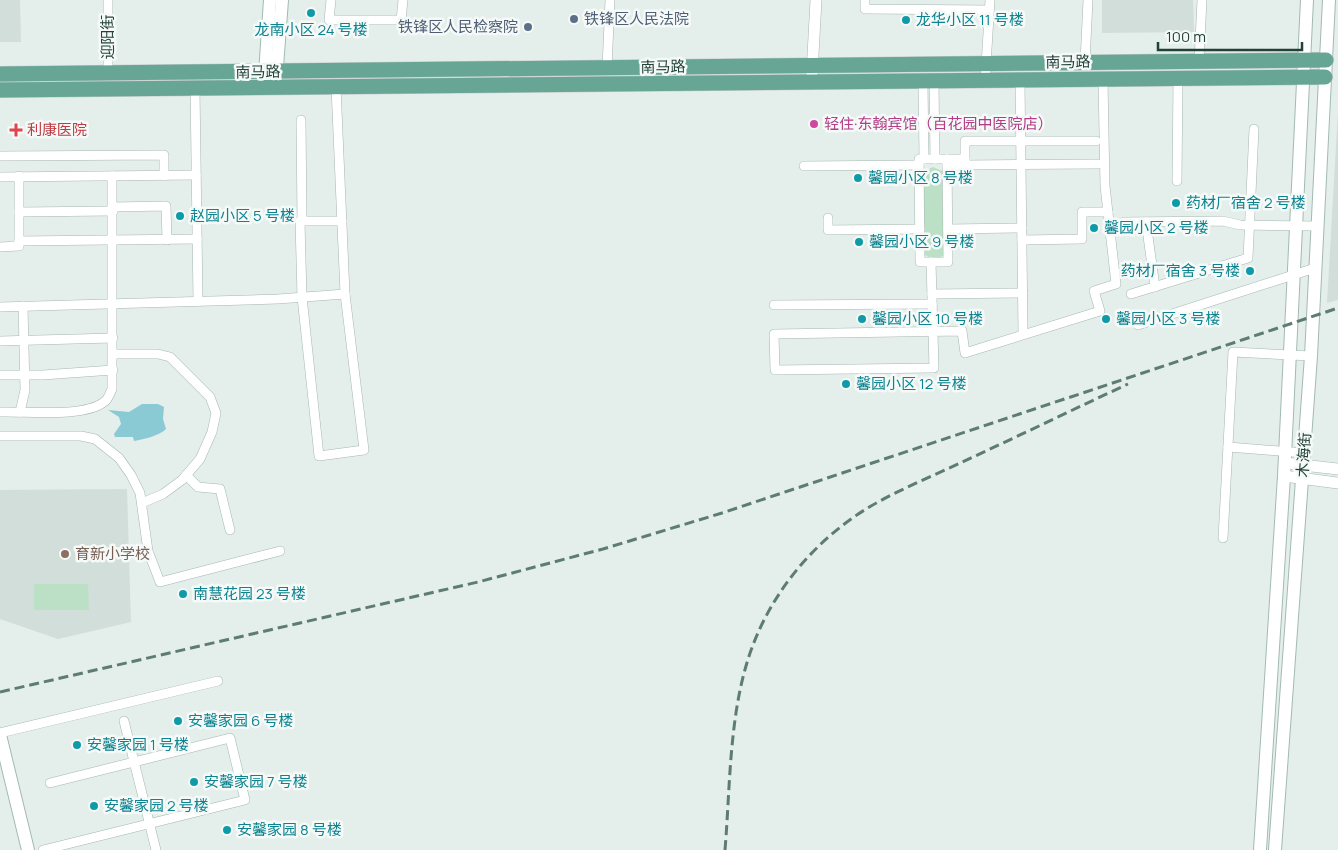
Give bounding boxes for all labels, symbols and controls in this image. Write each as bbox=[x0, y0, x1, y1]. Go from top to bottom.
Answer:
marker: 龙南小区 24 号楼 bbox=[305, 7, 317, 19]
place label: 铁锋区人民法院 bbox=[584, 8, 689, 29]
place label: 龙华小区 11 号楼 bbox=[916, 9, 1024, 30]
marker: 铁锋区人民法院 bbox=[568, 13, 580, 25]
street label: 迎阳街 bbox=[97, 14, 118, 60]
marker: 龙华小区 11 号楼 bbox=[900, 14, 912, 26]
place label: 铁锋区人民检察院 bbox=[398, 16, 518, 37]
place label: 龙南小区 24 号楼 bbox=[254, 19, 368, 40]
scale bar bbox=[1158, 20, 1302, 52]
marker: 铁锋区人民检察院 bbox=[522, 21, 534, 33]
text: 100 m bbox=[1166, 26, 1206, 47]
street label: 南马路 bbox=[1045, 51, 1091, 72]
street label: 南马路 bbox=[640, 56, 686, 77]
street label: 南马路 bbox=[235, 61, 281, 82]
place label: 轻住·东翰宾馆（百花园中医院店） bbox=[824, 113, 1052, 134]
marker: 轻住·东翰宾馆（百花园中医院店） bbox=[808, 118, 820, 130]
place label: 利康医院 bbox=[27, 119, 87, 140]
marker: 利康医院 bbox=[9, 123, 23, 137]
place label: 馨园小区 8 号楼 bbox=[868, 167, 973, 188]
marker: 馨园小区 8 号楼 bbox=[852, 172, 864, 184]
place label: 药材厂宿舍 2 号楼 bbox=[1186, 192, 1306, 213]
marker: 药材厂宿舍 2 号楼 bbox=[1170, 197, 1182, 209]
place label: 赵园小区 5 号楼 bbox=[190, 205, 295, 226]
marker: 赵园小区 5 号楼 bbox=[174, 210, 186, 222]
place label: 馨园小区 2 号楼 bbox=[1104, 217, 1209, 238]
marker: 馨园小区 2 号楼 bbox=[1088, 222, 1100, 234]
place label: 馨园小区 9 号楼 bbox=[869, 231, 974, 252]
marker: 馨园小区 9 号楼 bbox=[853, 236, 865, 248]
place label: 药材厂宿舍 3 号楼 bbox=[1121, 260, 1240, 281]
marker: 药材厂宿舍 3 号楼 bbox=[1244, 265, 1256, 277]
place label: 馨园小区 10 号楼 bbox=[872, 308, 983, 329]
place label: 馨园小区 3 号楼 bbox=[1116, 308, 1220, 329]
marker: 馨园小区 10 号楼 bbox=[856, 313, 868, 325]
marker: 馨园小区 3 号楼 bbox=[1100, 313, 1112, 325]
place label: 馨园小区 12 号楼 bbox=[856, 373, 966, 394]
marker: 馨园小区 12 号楼 bbox=[840, 378, 852, 390]
street label: 木海街 bbox=[1291, 432, 1316, 478]
place label: 育新小学校 bbox=[75, 543, 150, 564]
marker: 育新小学校 bbox=[59, 548, 71, 560]
place label: 南慧花园 23 号楼 bbox=[193, 583, 306, 604]
marker: 南慧花园 23 号楼 bbox=[177, 588, 189, 600]
place label: 安馨家园 6 号楼 bbox=[188, 710, 293, 731]
marker: 安馨家园 6 号楼 bbox=[172, 715, 184, 727]
place label: 安馨家园 1 号楼 bbox=[87, 734, 189, 755]
marker: 安馨家园 1 号楼 bbox=[71, 739, 83, 751]
place label: 安馨家园 7 号楼 bbox=[204, 771, 308, 792]
marker: 安馨家园 7 号楼 bbox=[188, 776, 200, 788]
place label: 安馨家园 2 号楼 bbox=[104, 795, 209, 816]
marker: 安馨家园 2 号楼 bbox=[88, 800, 100, 812]
place label: 安馨家园 8 号楼 bbox=[237, 819, 342, 840]
marker: 安馨家园 8 号楼 bbox=[221, 824, 233, 836]

